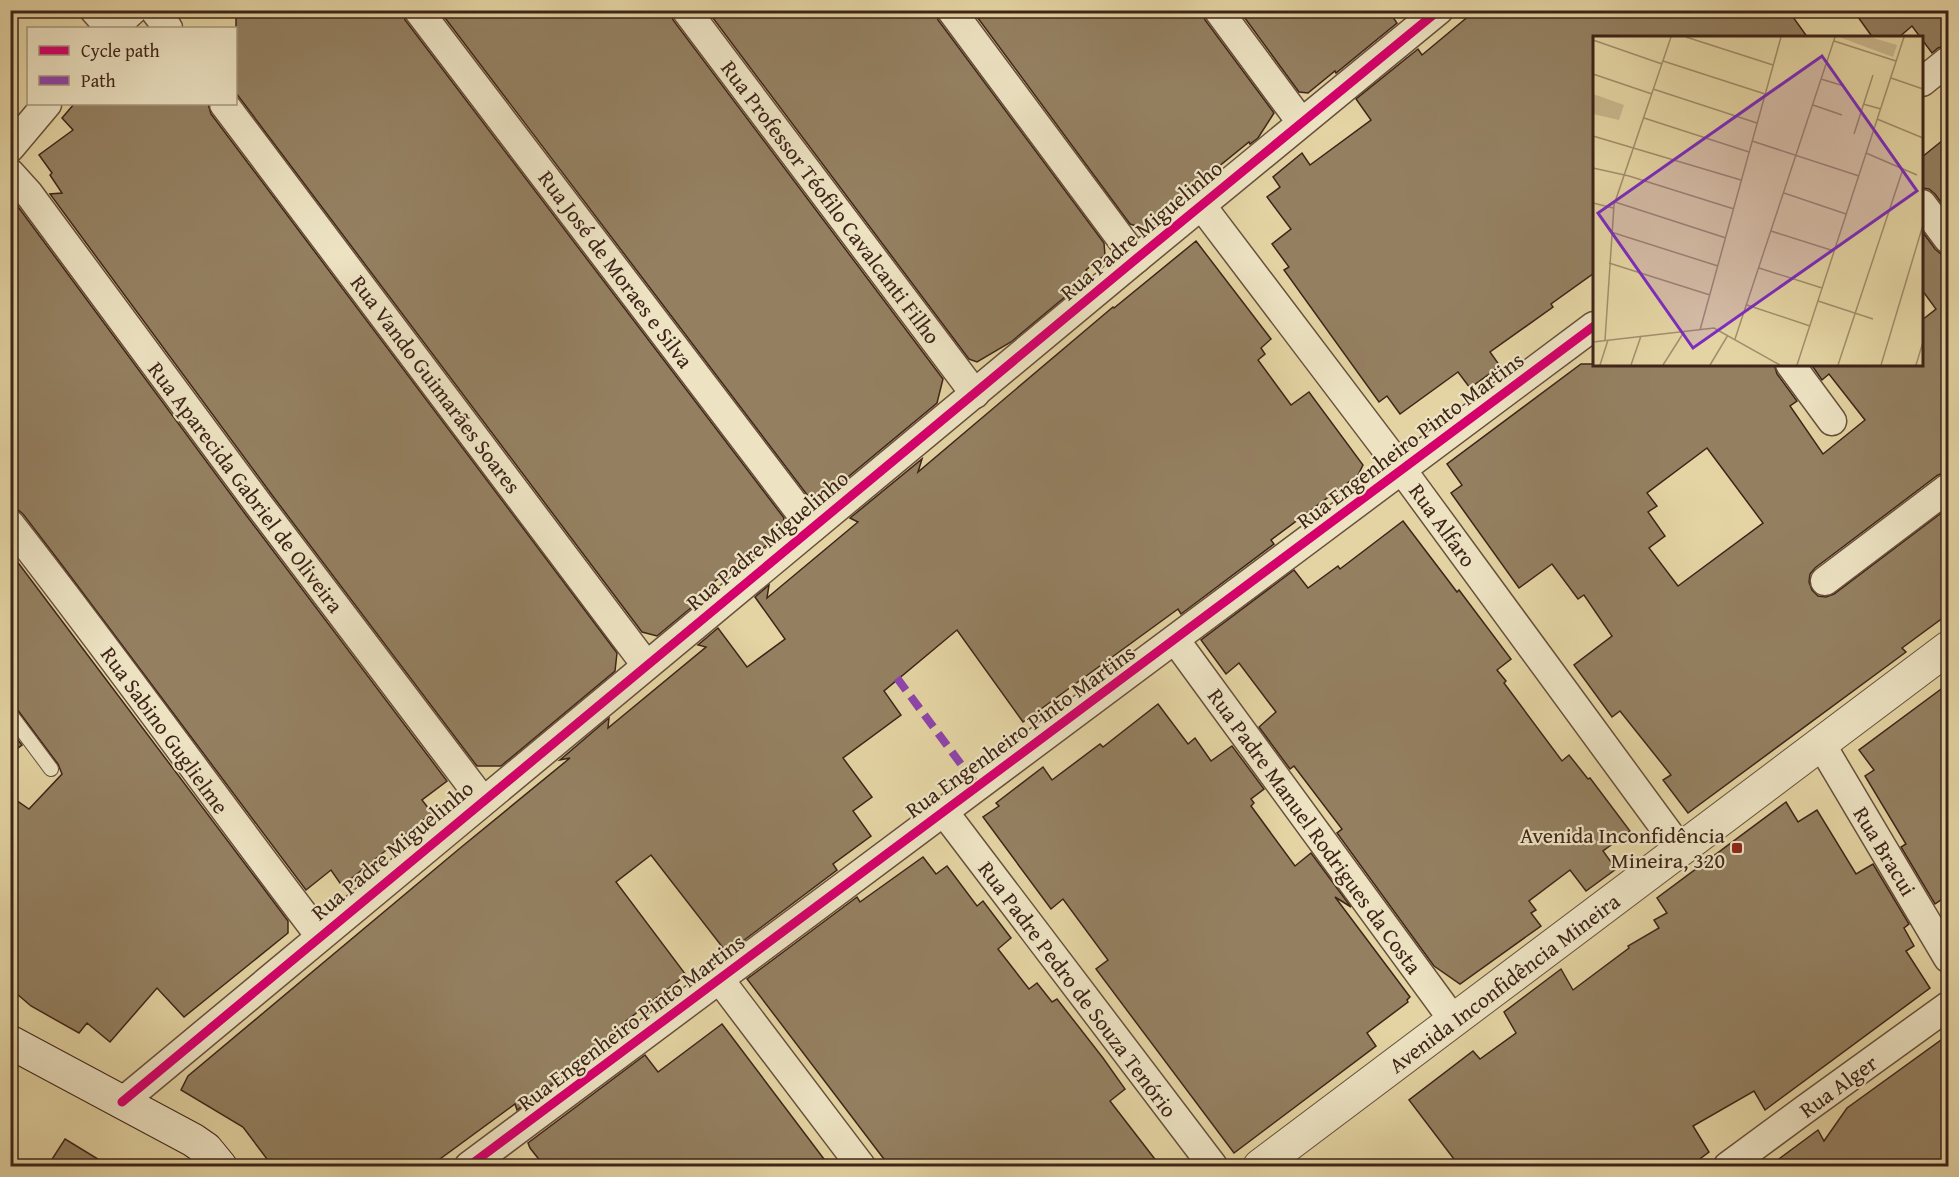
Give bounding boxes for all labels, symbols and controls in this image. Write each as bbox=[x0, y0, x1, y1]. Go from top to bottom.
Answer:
legend bbox=[27, 27, 237, 105]
inset map bbox=[1593, 36, 1923, 366]
text: Cycle path bbox=[81, 37, 160, 64]
street label: Rua Professor Téofilo Cavalcanti Filho bbox=[714, 53, 948, 351]
text: Path bbox=[81, 67, 116, 94]
street label: Rua Padre Miguelinho bbox=[1053, 152, 1229, 308]
street label: Rua José de Moraes e Silva bbox=[531, 163, 701, 375]
street label: Rua Vando Guimarães Soares bbox=[343, 268, 529, 500]
street label: Rua Engenheiro Pinto Martins bbox=[1290, 344, 1530, 536]
street label: Rua Aparecida Gabriel de Oliveira bbox=[141, 355, 352, 620]
street label: Rua Padre Miguelinho bbox=[679, 462, 855, 618]
street label: Rua Alfaro bbox=[1402, 476, 1484, 574]
street label: Rua Engenheiro Pinto Martins bbox=[898, 637, 1142, 825]
street label: Rua Sabino Guglielme bbox=[93, 640, 237, 820]
street label: Rua Padre Manuel Rodrigues da Costa bbox=[1200, 681, 1430, 981]
street label: Rua Padre Miguelinho bbox=[304, 772, 480, 928]
street label: Rua Bracui bbox=[1846, 800, 1924, 902]
place label: Avenida Inconfidência Mineira, 320 bbox=[1520, 819, 1726, 876]
marker: Avenida Inconfidência Mineira, 320 bbox=[1730, 841, 1744, 855]
street label: Rua Padre Pedro de Souza Tenório bbox=[971, 854, 1185, 1124]
street label: Avenida Inconfidência Mineira bbox=[1382, 885, 1627, 1081]
street label: Rua Engenheiro Pinto Martins bbox=[511, 926, 751, 1118]
street label: Rua Alger bbox=[1792, 1047, 1884, 1125]

